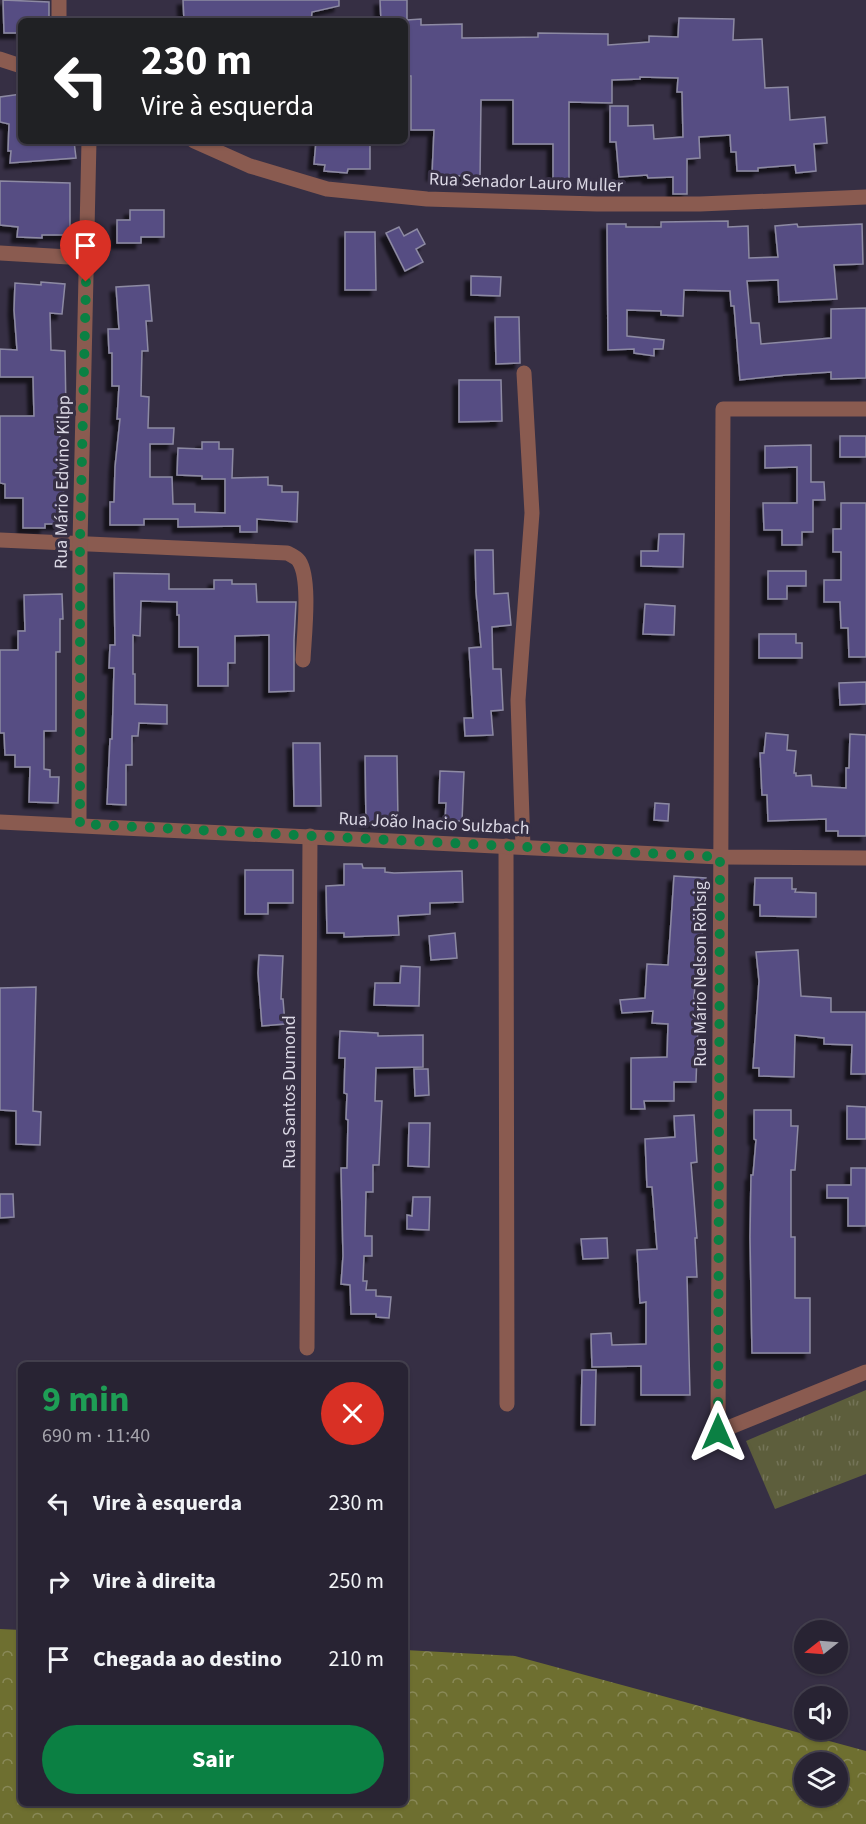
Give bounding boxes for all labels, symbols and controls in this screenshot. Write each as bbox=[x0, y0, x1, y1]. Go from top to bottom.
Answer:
text: 230 m bbox=[141, 31, 252, 91]
icon: left bbox=[42, 42, 120, 120]
text: Vire à esquerda bbox=[141, 87, 314, 126]
street label: Rua Senador Lauro Muller bbox=[429, 167, 624, 198]
pin bbox=[60, 220, 111, 282]
icon: arrive bbox=[69, 229, 102, 262]
street label: Rua Mário Edvino Kilpp bbox=[48, 395, 77, 569]
street label: Rua João Inacio Sulzbach bbox=[338, 806, 530, 841]
street label: Rua Mário Nelson Röhsig bbox=[688, 881, 713, 1067]
street label: Rua Santos Dumond bbox=[277, 1015, 302, 1169]
text: 9 min bbox=[42, 1374, 130, 1425]
button: close bbox=[321, 1382, 384, 1445]
position arrow bbox=[686, 1400, 750, 1464]
text: 690 m · 11:40 bbox=[42, 1422, 150, 1450]
icon: left bbox=[42, 1487, 75, 1520]
text: Vire à esquerda bbox=[93, 1487, 242, 1519]
text: 230 m bbox=[329, 1487, 384, 1519]
icon: right bbox=[42, 1565, 75, 1598]
text: Vire à direita bbox=[93, 1565, 216, 1597]
text: 250 m bbox=[329, 1565, 384, 1597]
north arrow bbox=[794, 1620, 848, 1674]
map controls bbox=[794, 1620, 848, 1806]
icon: arrive bbox=[42, 1643, 75, 1676]
text: Chegada ao destino bbox=[93, 1643, 282, 1675]
text: 210 m bbox=[329, 1643, 384, 1675]
button: sound bbox=[794, 1686, 848, 1740]
button: Sair bbox=[42, 1725, 384, 1794]
button: layers bbox=[794, 1752, 848, 1806]

